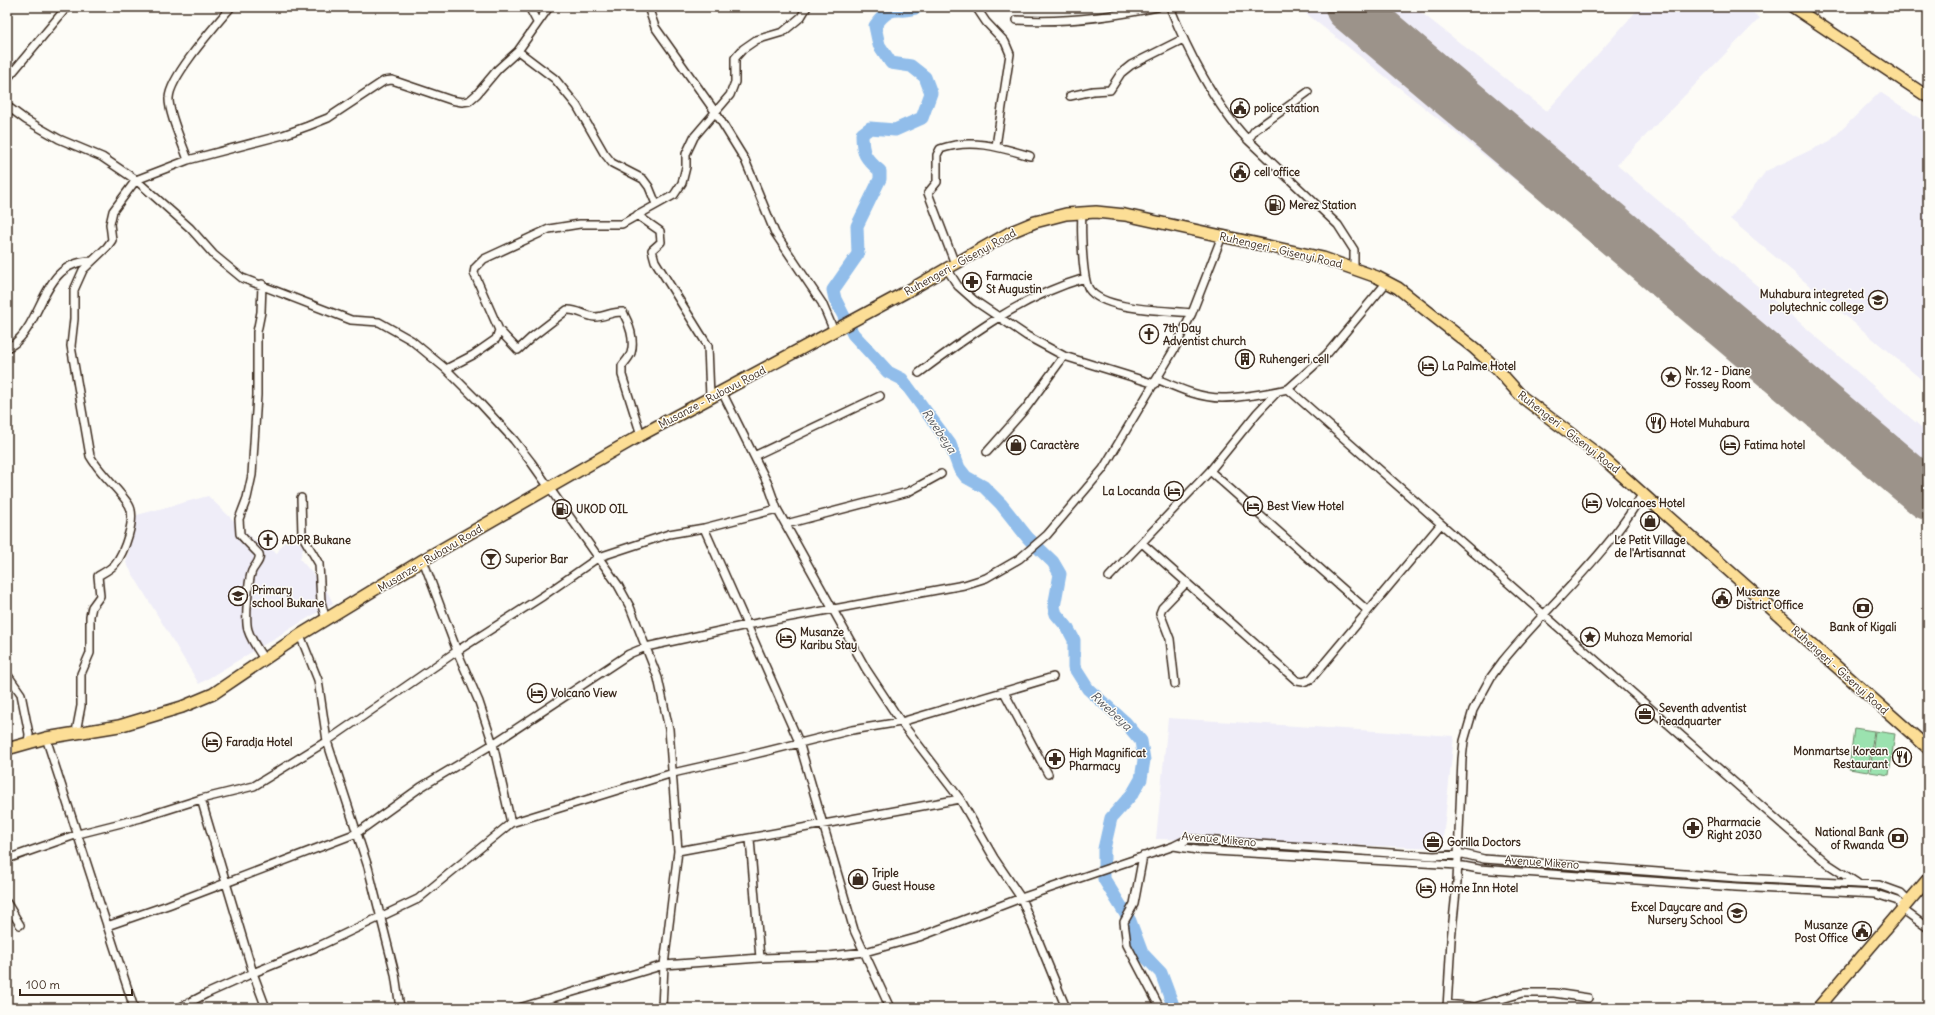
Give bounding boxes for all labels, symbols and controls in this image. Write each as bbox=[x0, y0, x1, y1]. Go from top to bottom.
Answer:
public building icon: police station bbox=[1229, 97, 1251, 119]
place label: police station bbox=[1254, 101, 1320, 116]
public building icon: cell office bbox=[1229, 161, 1251, 183]
place label: cell office bbox=[1254, 165, 1300, 179]
fuel station icon: Merez Station bbox=[1264, 194, 1286, 216]
place label: Merez Station bbox=[1289, 198, 1357, 212]
street label: Ruhengeri - Gisenyi Road bbox=[902, 225, 1019, 299]
street label: Ruhengeri - Gisenyi Road bbox=[1218, 229, 1344, 271]
place label: Farmacie St Augustin bbox=[986, 269, 1042, 297]
pharmacy icon: Farmacie St Augustin bbox=[961, 271, 983, 293]
place label: Muhabura integreted polytechnic college bbox=[1760, 287, 1865, 315]
school or university icon: Muhabura integreted polytechnic college bbox=[1867, 289, 1889, 311]
place label: 7th Day Adventist church bbox=[1163, 321, 1247, 348]
church icon: 7th Day Adventist church bbox=[1138, 323, 1160, 345]
building icon: Ruhengeri cell bbox=[1234, 348, 1256, 370]
place label: Ruhengeri cell bbox=[1259, 352, 1329, 367]
hotel icon: La Palme Hotel bbox=[1417, 355, 1439, 377]
place label: La Palme Hotel bbox=[1442, 359, 1516, 373]
street label: Musanze - Rubavu Road bbox=[656, 362, 769, 431]
place label: Nr. 12 - Diane Fossey Room bbox=[1685, 364, 1751, 392]
place icon: Nr. 12 - Diane Fossey Room bbox=[1660, 366, 1682, 388]
street label: Ruhengeri - Gisenyi Road bbox=[1515, 388, 1623, 477]
water label: Rwebeya bbox=[919, 406, 960, 457]
restaurant icon: Hotel Muhabura bbox=[1645, 412, 1667, 434]
place label: Hotel Muhabura bbox=[1670, 416, 1750, 430]
shop icon: Caractère bbox=[1005, 434, 1027, 456]
hotel icon: Fatima hotel bbox=[1719, 434, 1741, 456]
place label: Caractère bbox=[1030, 438, 1079, 452]
place label: Fatima hotel bbox=[1744, 438, 1805, 452]
hotel icon: La Locanda bbox=[1163, 480, 1185, 502]
place label: La Locanda bbox=[1102, 484, 1161, 498]
hotel icon: Volcanoes Hotel bbox=[1581, 492, 1603, 514]
hotel icon: Best View Hotel bbox=[1242, 495, 1264, 517]
place label: Volcanoes Hotel bbox=[1606, 496, 1685, 510]
fuel station icon: UKOD OIL bbox=[551, 498, 573, 520]
place label: Best View Hotel bbox=[1267, 499, 1344, 513]
place label: UKOD OIL bbox=[576, 502, 628, 516]
shop icon: Le Petit Village de l'Artisannat bbox=[1639, 510, 1661, 532]
street label: Musanze - Rubavu Road bbox=[375, 521, 485, 595]
church icon: ADPR Bukane bbox=[257, 529, 279, 551]
place label: ADPR Bukane bbox=[282, 533, 351, 547]
place label: Le Petit Village de l'Artisannat bbox=[1614, 533, 1686, 560]
bar icon: Superior Bar bbox=[480, 548, 502, 570]
place label: Superior Bar bbox=[505, 552, 568, 567]
place label: Primary school Bukane bbox=[252, 583, 324, 610]
school or university icon: Primary school Bukane bbox=[227, 585, 249, 607]
place label: Musanze District Office bbox=[1736, 585, 1803, 612]
public building icon: Musanze District Office bbox=[1711, 587, 1733, 609]
bank icon: Bank of Kigali bbox=[1852, 597, 1874, 619]
place label: Bank of Kigali bbox=[1829, 620, 1897, 635]
street label: Ruhengeri - Gisenyi Road bbox=[1789, 623, 1892, 718]
place label: Musanze Karibu Stay bbox=[800, 625, 857, 653]
place icon: Muhoza Memorial bbox=[1579, 626, 1601, 648]
hotel icon: Musanze Karibu Stay bbox=[775, 627, 797, 649]
place label: Muhoza Memorial bbox=[1604, 630, 1692, 644]
hotel icon: Volcano View bbox=[526, 682, 548, 704]
place label: Volcano View bbox=[551, 686, 617, 700]
water label: Rwebeya bbox=[1088, 688, 1136, 734]
place label: Seventh adventist headquarter bbox=[1659, 701, 1747, 729]
office icon: Seventh adventist headquarter bbox=[1634, 703, 1656, 725]
hotel icon: Faradja Hotel bbox=[201, 731, 223, 753]
place label: Faradja Hotel bbox=[226, 735, 292, 749]
place label: Monmartse Korean Restaurant bbox=[1793, 744, 1889, 771]
place label: High Magnificat Pharmacy bbox=[1069, 746, 1146, 774]
restaurant icon: Monmartse Korean Restaurant bbox=[1891, 746, 1913, 768]
pharmacy icon: High Magnificat Pharmacy bbox=[1044, 748, 1066, 770]
place label: Pharmacie Right 2030 bbox=[1707, 815, 1762, 843]
pharmacy icon: Pharmacie Right 2030 bbox=[1682, 817, 1704, 839]
place label: National Bank of Rwanda bbox=[1815, 825, 1885, 852]
bank icon: National Bank of Rwanda bbox=[1887, 827, 1909, 849]
street label: Avenue Mikeno bbox=[1181, 829, 1257, 849]
office icon: Gorilla Doctors bbox=[1422, 831, 1444, 853]
place label: Gorilla Doctors bbox=[1447, 835, 1521, 849]
street label: Avenue Mikeno bbox=[1504, 852, 1580, 872]
place label: Triple Guest House bbox=[872, 866, 935, 893]
shop icon: Triple Guest House bbox=[847, 868, 869, 890]
hotel icon: Home Inn Hotel bbox=[1415, 877, 1437, 899]
place label: Home Inn Hotel bbox=[1440, 881, 1518, 895]
place label: Excel Daycare and Nursery School bbox=[1631, 900, 1724, 928]
school or university icon: Excel Daycare and Nursery School bbox=[1726, 902, 1748, 924]
place label: Musanze Post Office bbox=[1795, 918, 1848, 945]
public building icon: Musanze Post Office bbox=[1851, 920, 1873, 942]
scale bar bbox=[20, 971, 132, 997]
text: 100 m bbox=[26, 977, 60, 992]

